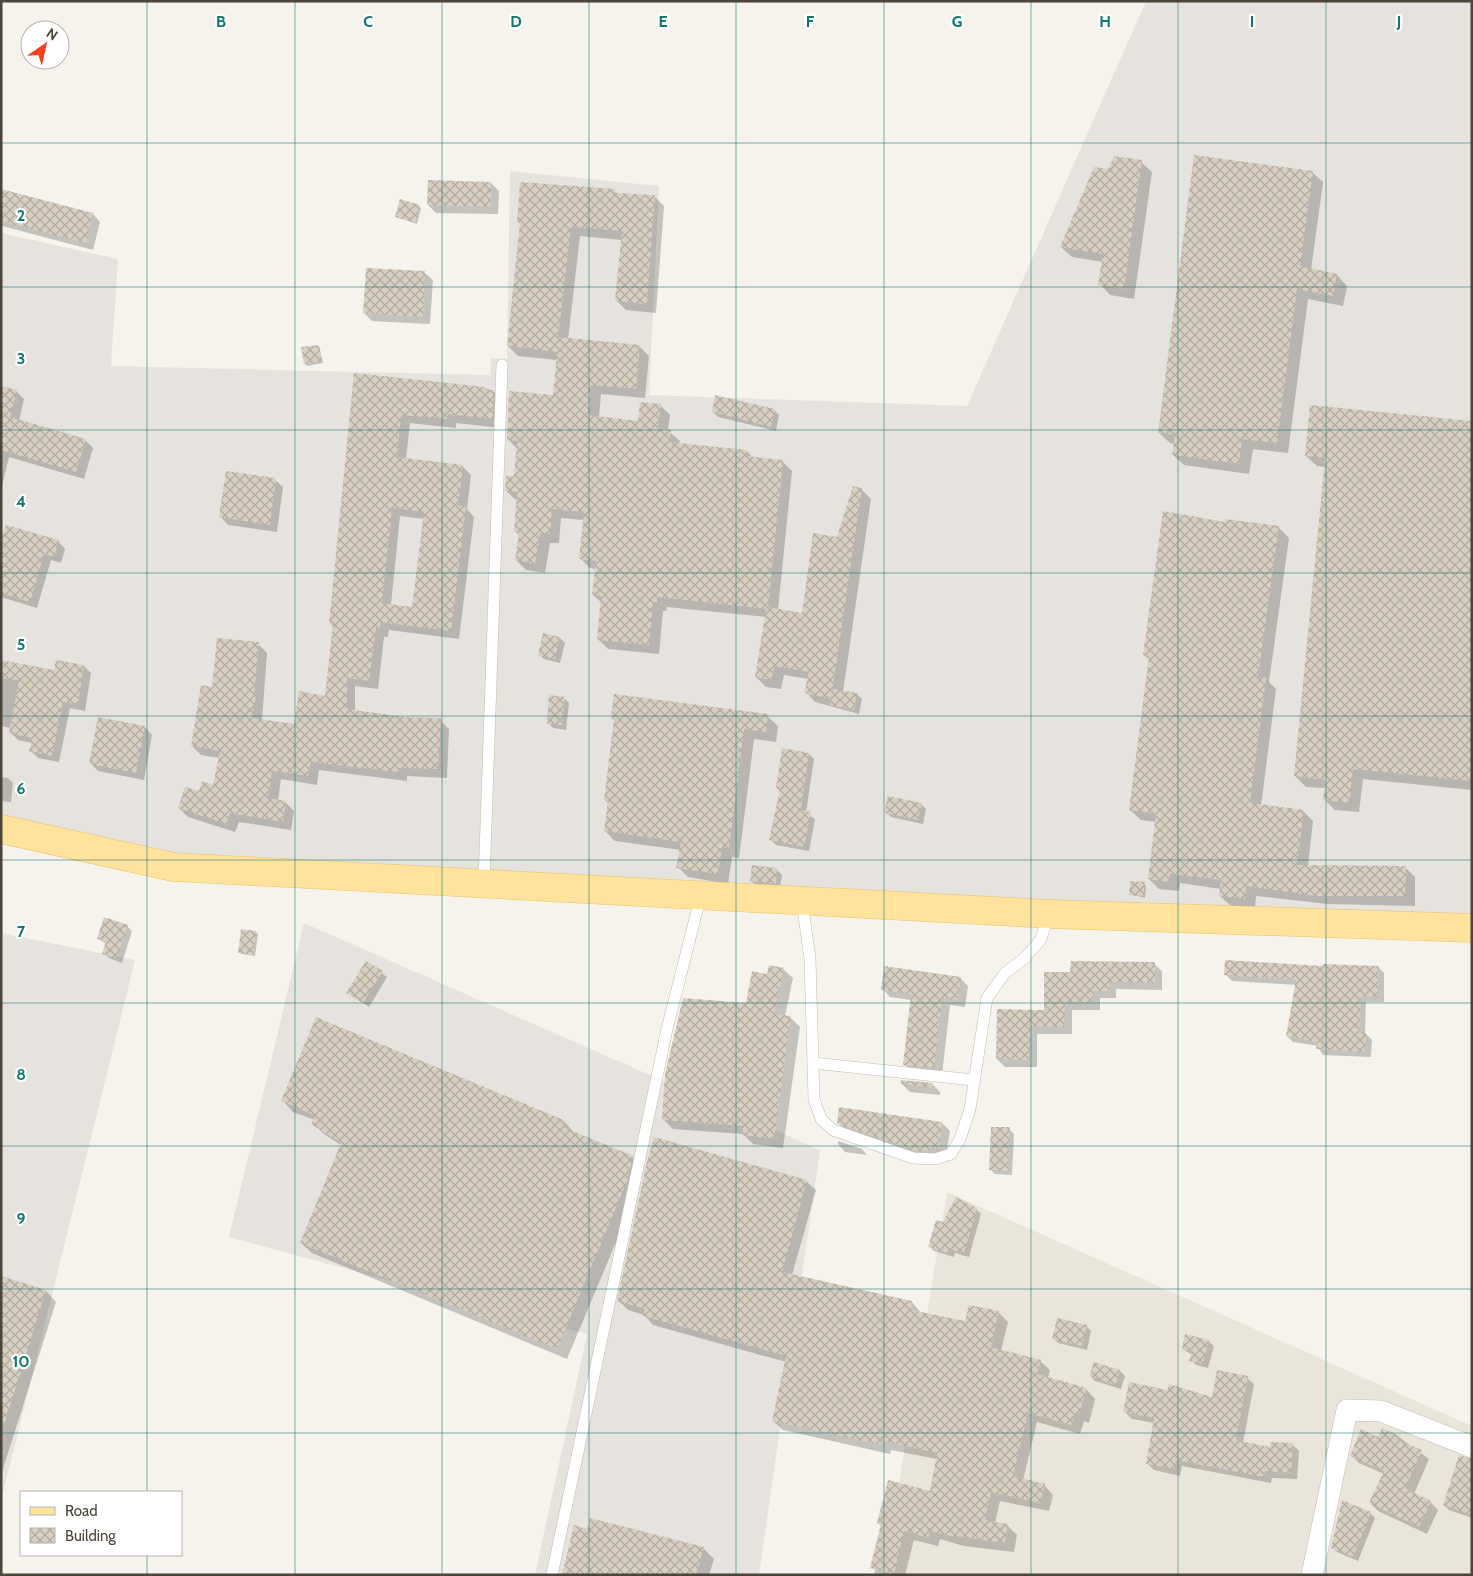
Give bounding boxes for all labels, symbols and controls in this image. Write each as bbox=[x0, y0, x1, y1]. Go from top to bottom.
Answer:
text: B bbox=[216, 12, 226, 31]
text: C bbox=[363, 12, 373, 31]
text: D bbox=[510, 12, 522, 31]
text: E bbox=[658, 12, 668, 31]
text: F bbox=[806, 12, 815, 31]
text: G bbox=[952, 12, 962, 31]
text: H bbox=[1099, 12, 1111, 31]
text: I bbox=[1250, 12, 1254, 31]
text: J bbox=[1396, 12, 1401, 31]
north arrow bbox=[20, 20, 70, 70]
text: N bbox=[43, 24, 61, 44]
text: 2 bbox=[17, 206, 25, 225]
text: 3 bbox=[17, 349, 25, 368]
text: 4 bbox=[16, 492, 26, 511]
text: 5 bbox=[17, 635, 25, 654]
text: 6 bbox=[17, 779, 26, 798]
text: 7 bbox=[17, 922, 26, 941]
text: 8 bbox=[16, 1065, 26, 1084]
text: 9 bbox=[17, 1209, 26, 1228]
text: 10 bbox=[12, 1352, 30, 1371]
legend bbox=[20, 1491, 182, 1556]
text: Road bbox=[65, 1502, 98, 1520]
text: Building bbox=[65, 1527, 116, 1545]

